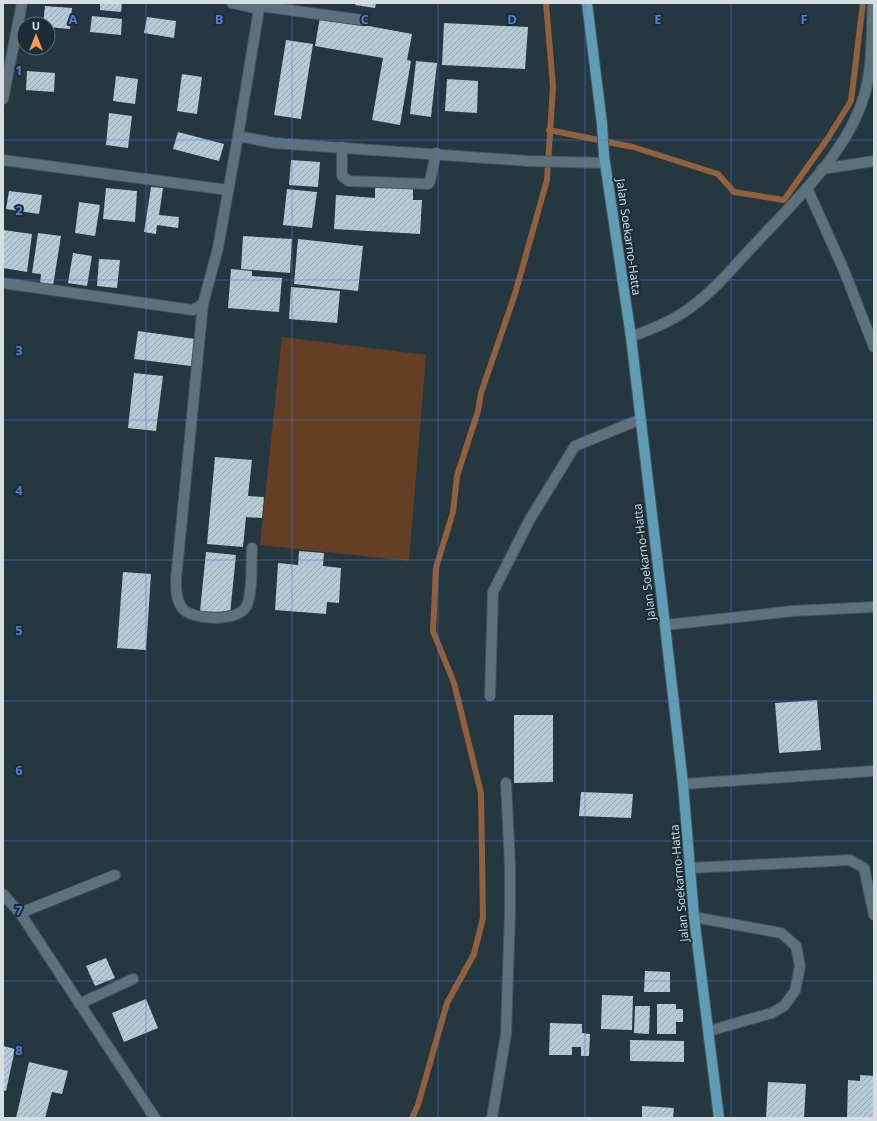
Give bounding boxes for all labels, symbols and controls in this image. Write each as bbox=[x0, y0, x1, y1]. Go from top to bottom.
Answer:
text: A bbox=[69, 10, 78, 28]
text: B bbox=[215, 10, 224, 28]
text: C bbox=[361, 10, 369, 28]
text: D bbox=[507, 10, 517, 28]
text: E bbox=[654, 10, 662, 28]
text: F bbox=[800, 10, 808, 28]
north arrow bbox=[16, 16, 56, 56]
text: U bbox=[32, 18, 40, 33]
text: 1 bbox=[15, 61, 23, 79]
street label: Jalan Soekarno-Hatta bbox=[612, 177, 646, 296]
text: 2 bbox=[15, 201, 23, 219]
text: 3 bbox=[15, 341, 23, 359]
text: 4 bbox=[15, 481, 23, 499]
street label: Jalan Soekarno-Hatta bbox=[628, 503, 660, 622]
text: 5 bbox=[15, 621, 23, 639]
text: 6 bbox=[15, 761, 23, 779]
street label: Jalan Soekarno-Hatta bbox=[665, 824, 693, 943]
text: 7 bbox=[15, 901, 23, 919]
text: 8 bbox=[15, 1041, 23, 1059]

